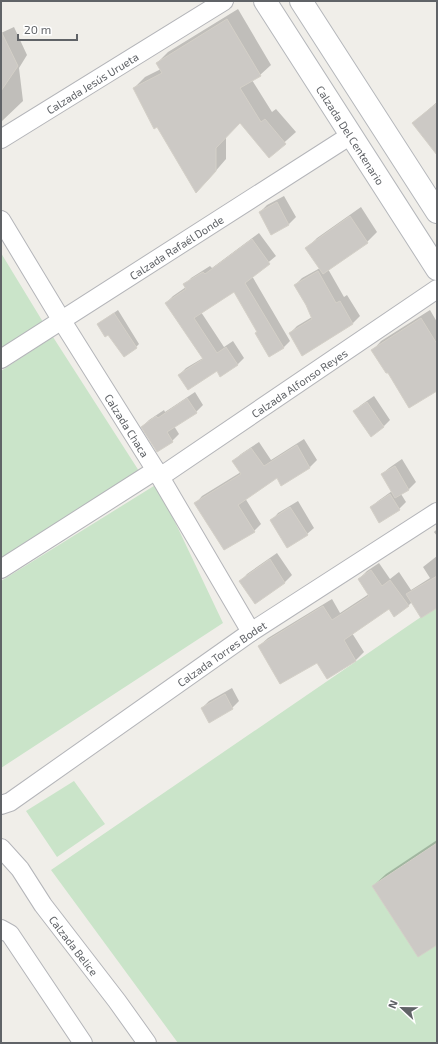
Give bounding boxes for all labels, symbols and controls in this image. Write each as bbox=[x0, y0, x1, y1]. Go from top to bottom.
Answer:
scale bar bbox=[18, 16, 77, 42]
text: 20 m bbox=[24, 22, 51, 36]
street label: Calzada Jesús Urueta bbox=[44, 49, 140, 116]
street label: Calzada Del Centenario bbox=[314, 83, 388, 187]
street label: Calzada Rafaél Donde bbox=[127, 212, 226, 282]
street label: Calzada Alfonso Reyes bbox=[249, 345, 350, 420]
street label: Calzada Chaca bbox=[103, 391, 152, 459]
street label: Calzada Torres Bodet bbox=[174, 618, 268, 689]
street label: Calzada Belice bbox=[47, 913, 101, 978]
north arrow bbox=[382, 988, 422, 1028]
text: N bbox=[385, 998, 400, 1010]

